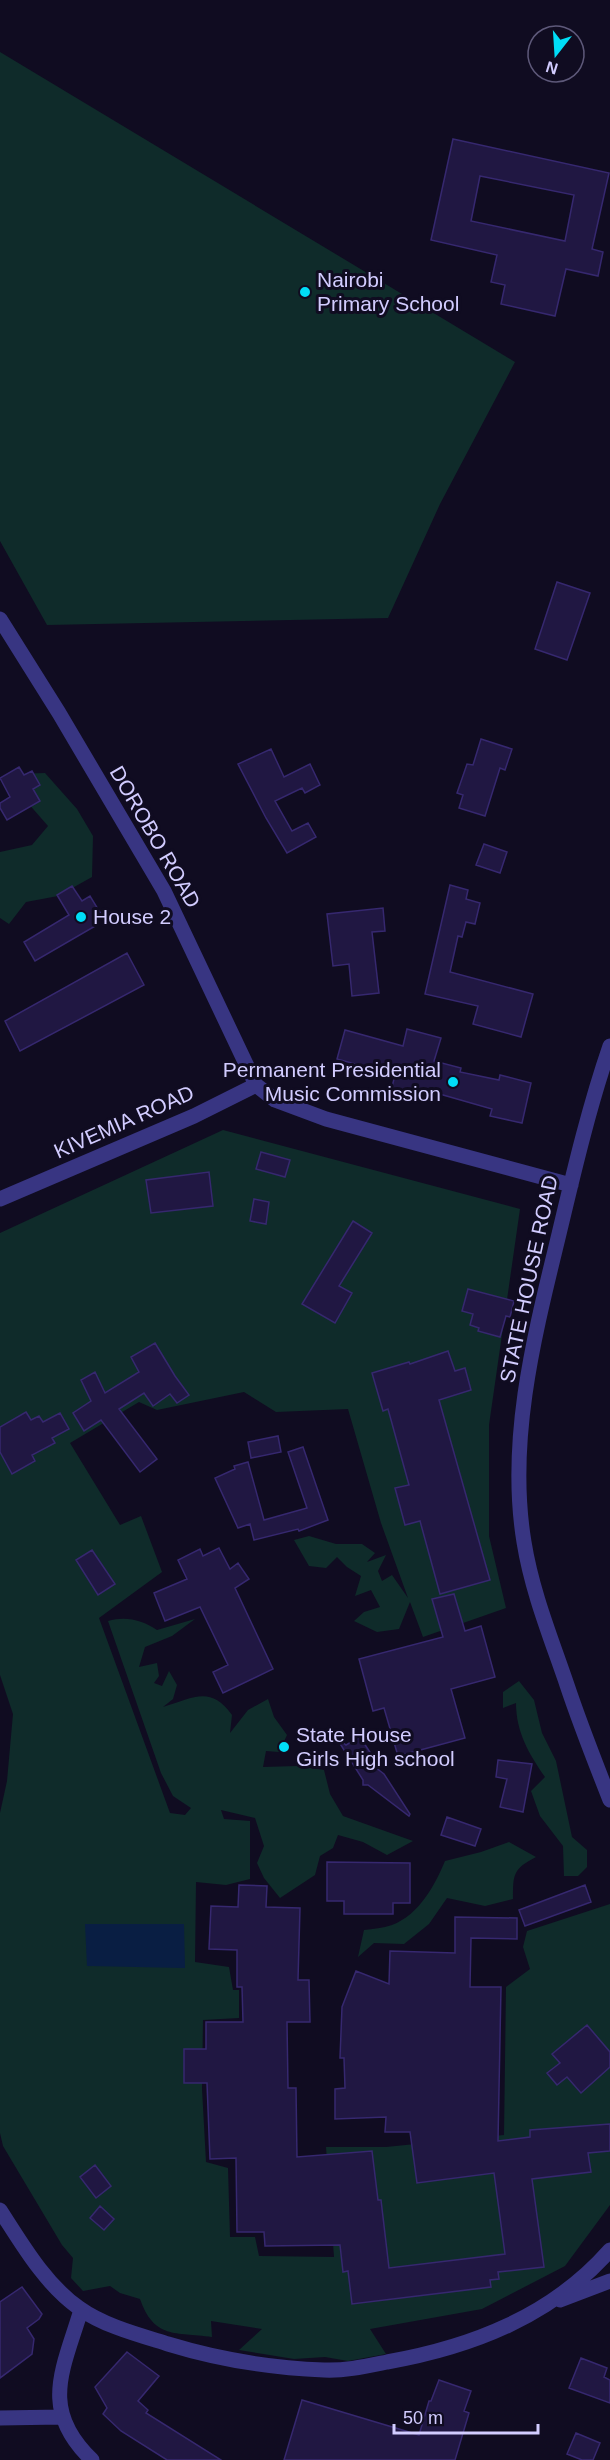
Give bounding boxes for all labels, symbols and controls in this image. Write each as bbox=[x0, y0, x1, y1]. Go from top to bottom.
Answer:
north arrow bbox=[526, 24, 586, 84]
text: N bbox=[544, 58, 560, 78]
place label: Nairobi Primary School bbox=[317, 268, 459, 315]
marker: Nairobi Primary School bbox=[298, 285, 312, 299]
street label: DOROBO ROAD bbox=[106, 762, 205, 912]
place label: House 2 bbox=[93, 905, 171, 928]
marker: House 2 bbox=[74, 910, 88, 924]
place label: Permanent Presidential Music Commission bbox=[223, 1058, 441, 1105]
marker: Permanent Presidential Music Commission bbox=[446, 1075, 460, 1089]
street label: KIVEMIA ROAD bbox=[50, 1080, 197, 1163]
street label: STATE HOUSE ROAD bbox=[495, 1173, 562, 1385]
place label: State House Girls High school bbox=[296, 1723, 455, 1770]
marker: State House Girls High school bbox=[277, 1740, 291, 1754]
scale bar bbox=[394, 2397, 538, 2435]
text: 50 m bbox=[403, 2408, 443, 2428]

